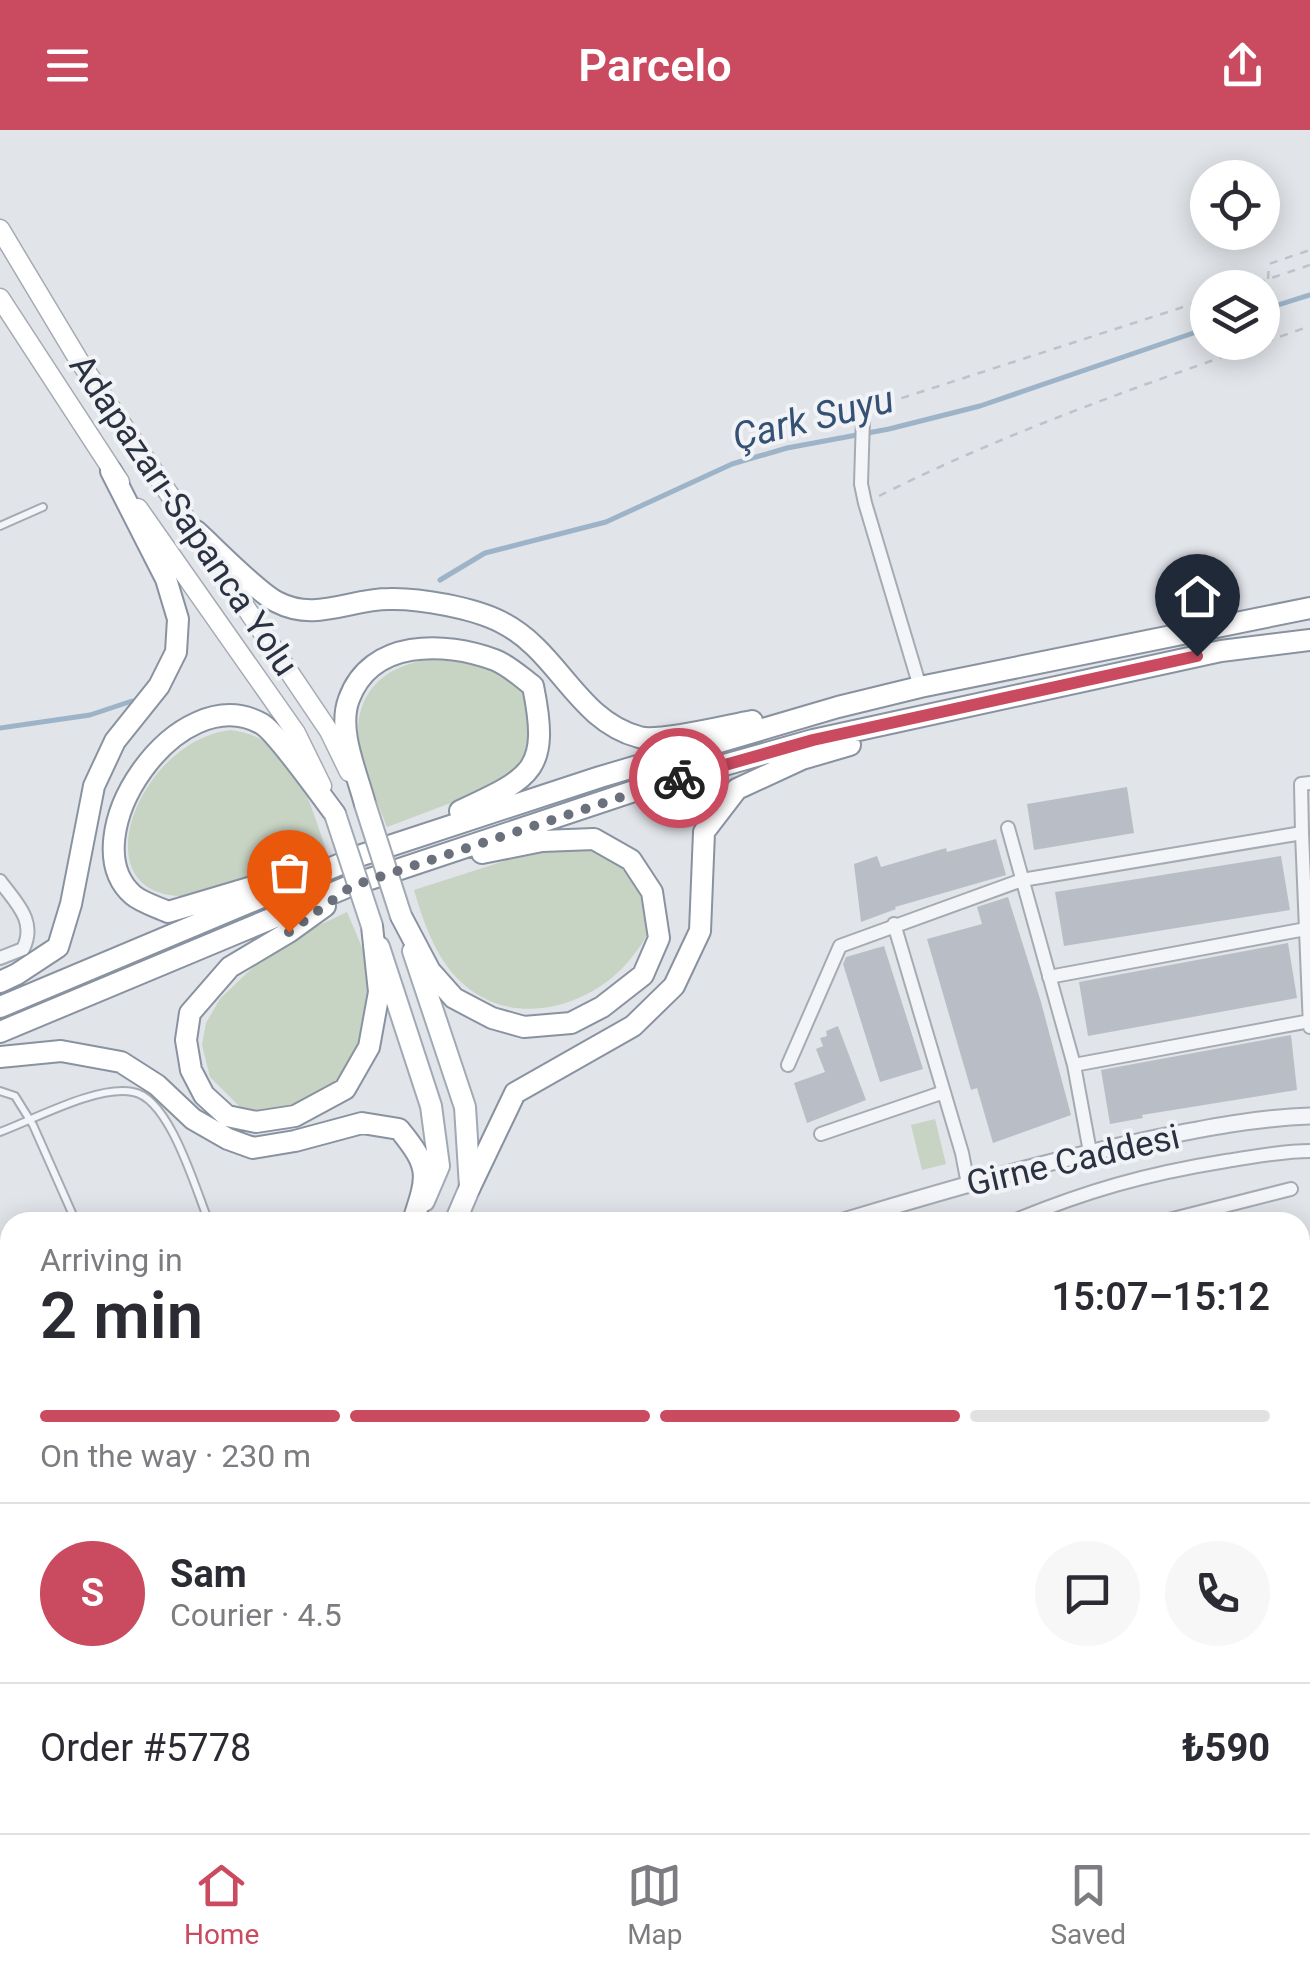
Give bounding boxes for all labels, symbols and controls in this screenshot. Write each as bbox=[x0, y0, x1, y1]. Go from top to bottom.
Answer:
icon: menu bbox=[40, 38, 95, 93]
icon: share bbox=[1215, 38, 1270, 93]
text: Parcelo bbox=[578, 39, 732, 92]
map controls bbox=[1190, 160, 1280, 360]
button: locate bbox=[1190, 160, 1280, 250]
button: layers bbox=[1190, 270, 1280, 360]
street label: Adapazarı-Sapanca Yolu bbox=[61, 347, 306, 684]
water label: Çark Suyu bbox=[728, 377, 898, 459]
pin bbox=[1155, 554, 1240, 657]
icon: home bbox=[1170, 569, 1225, 624]
courier bbox=[629, 728, 729, 828]
icon: bike bbox=[652, 751, 707, 806]
pin bbox=[247, 830, 332, 933]
icon: bag bbox=[262, 845, 317, 900]
street label: Girne Caddesi bbox=[963, 1116, 1184, 1205]
text: Arriving in bbox=[40, 1241, 183, 1279]
text: 15:07–15:12 bbox=[1051, 1275, 1270, 1319]
text: 2 min bbox=[40, 1278, 203, 1354]
text: On the way · 230 m bbox=[40, 1437, 311, 1475]
button: chat bbox=[1035, 1541, 1140, 1646]
button: phone bbox=[1165, 1541, 1270, 1646]
text: Sam bbox=[170, 1552, 247, 1596]
text: S bbox=[81, 1571, 104, 1615]
text: Courier · 4.5 bbox=[170, 1596, 342, 1634]
text: Order #5778 bbox=[40, 1726, 251, 1770]
text: ₺590 bbox=[1182, 1726, 1270, 1770]
tab: Home bbox=[184, 1858, 259, 1951]
tab: Map bbox=[627, 1858, 683, 1951]
tab: Saved bbox=[1050, 1858, 1126, 1951]

